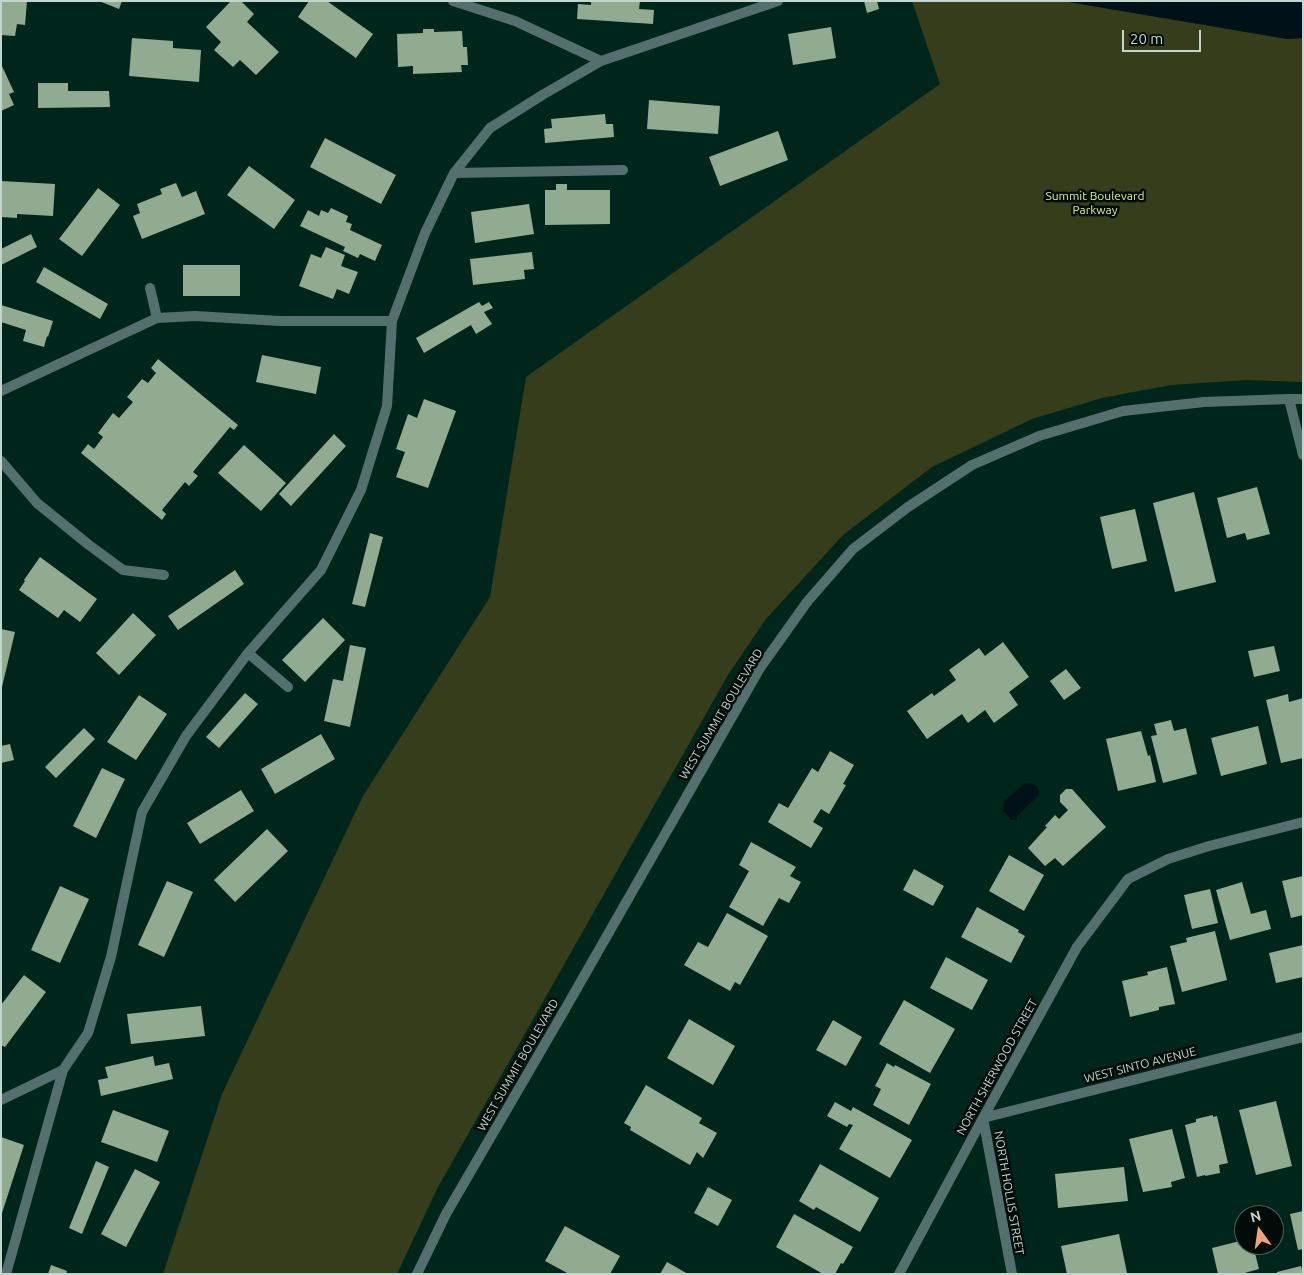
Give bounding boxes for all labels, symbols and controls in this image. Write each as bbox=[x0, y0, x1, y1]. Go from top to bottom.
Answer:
scale bar bbox=[1124, 20, 1203, 52]
text: 20 m bbox=[1130, 30, 1163, 47]
park label: Summit Boulevard Parkway bbox=[1045, 189, 1145, 217]
street label: WEST SUMMIT BOULEVARD bbox=[676, 646, 766, 782]
street label: WEST SUMMIT BOULEVARD bbox=[474, 996, 562, 1134]
street label: NORTH SHERWOOD STREET bbox=[953, 996, 1041, 1138]
street label: WEST SINTO AVENUE bbox=[1082, 1044, 1198, 1086]
street label: NORTH HOLLIS STREET bbox=[991, 1130, 1027, 1256]
north arrow bbox=[1234, 1205, 1284, 1255]
text: N bbox=[1249, 1207, 1263, 1225]

